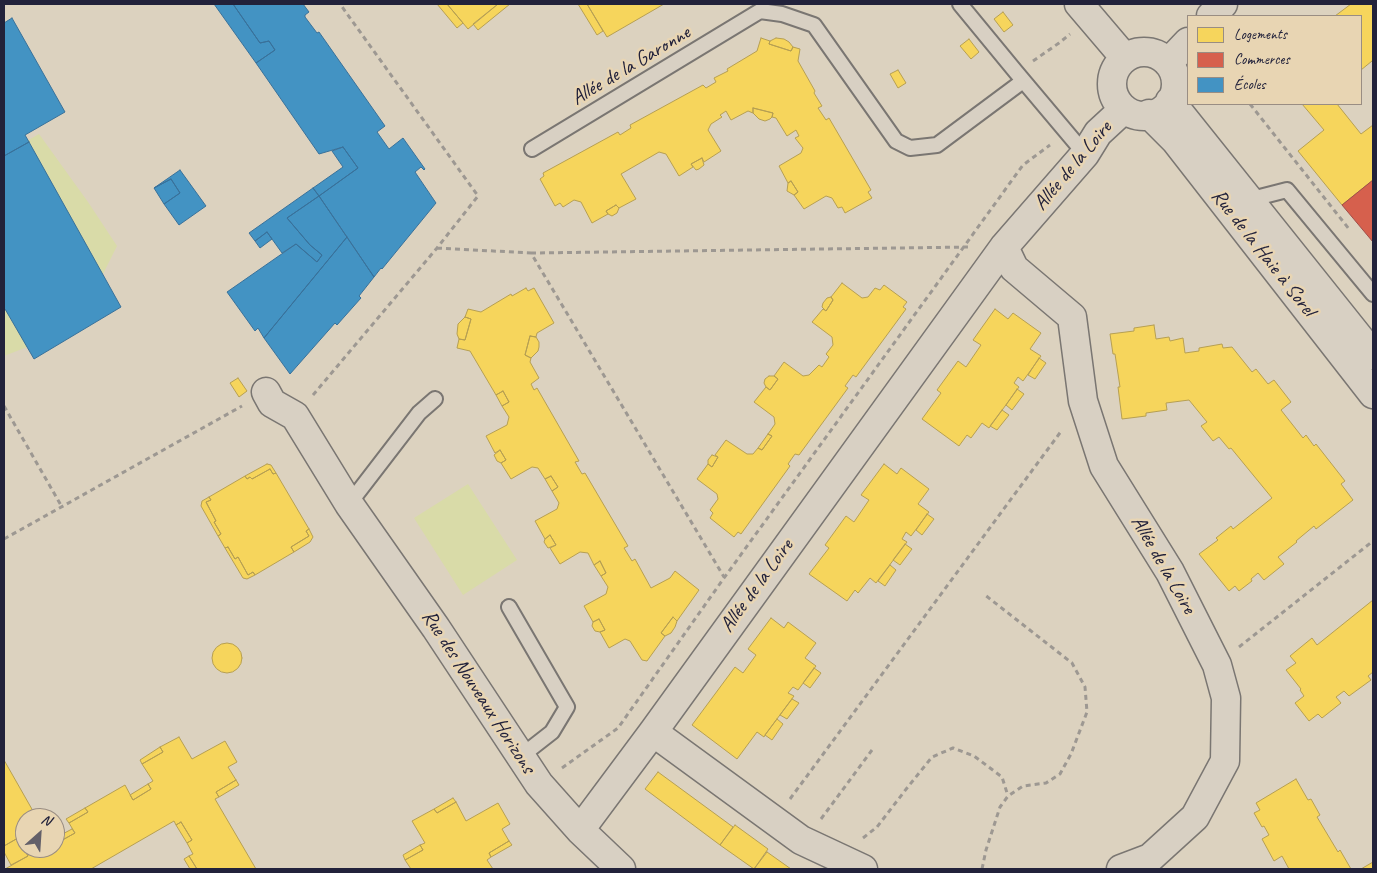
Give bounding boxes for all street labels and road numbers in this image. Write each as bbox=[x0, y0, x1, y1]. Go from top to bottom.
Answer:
street label: Allée de la Garonne bbox=[567, 21, 695, 111]
street label: Allée de la Loire bbox=[1028, 116, 1118, 216]
street label: Rue de la Haie à Sorel bbox=[1205, 184, 1321, 322]
street label: Allée de la Loire bbox=[1125, 511, 1201, 619]
street label: Allée de la Loire bbox=[715, 534, 799, 638]
street label: Rue des Nouveaux Horizons bbox=[416, 606, 540, 778]

